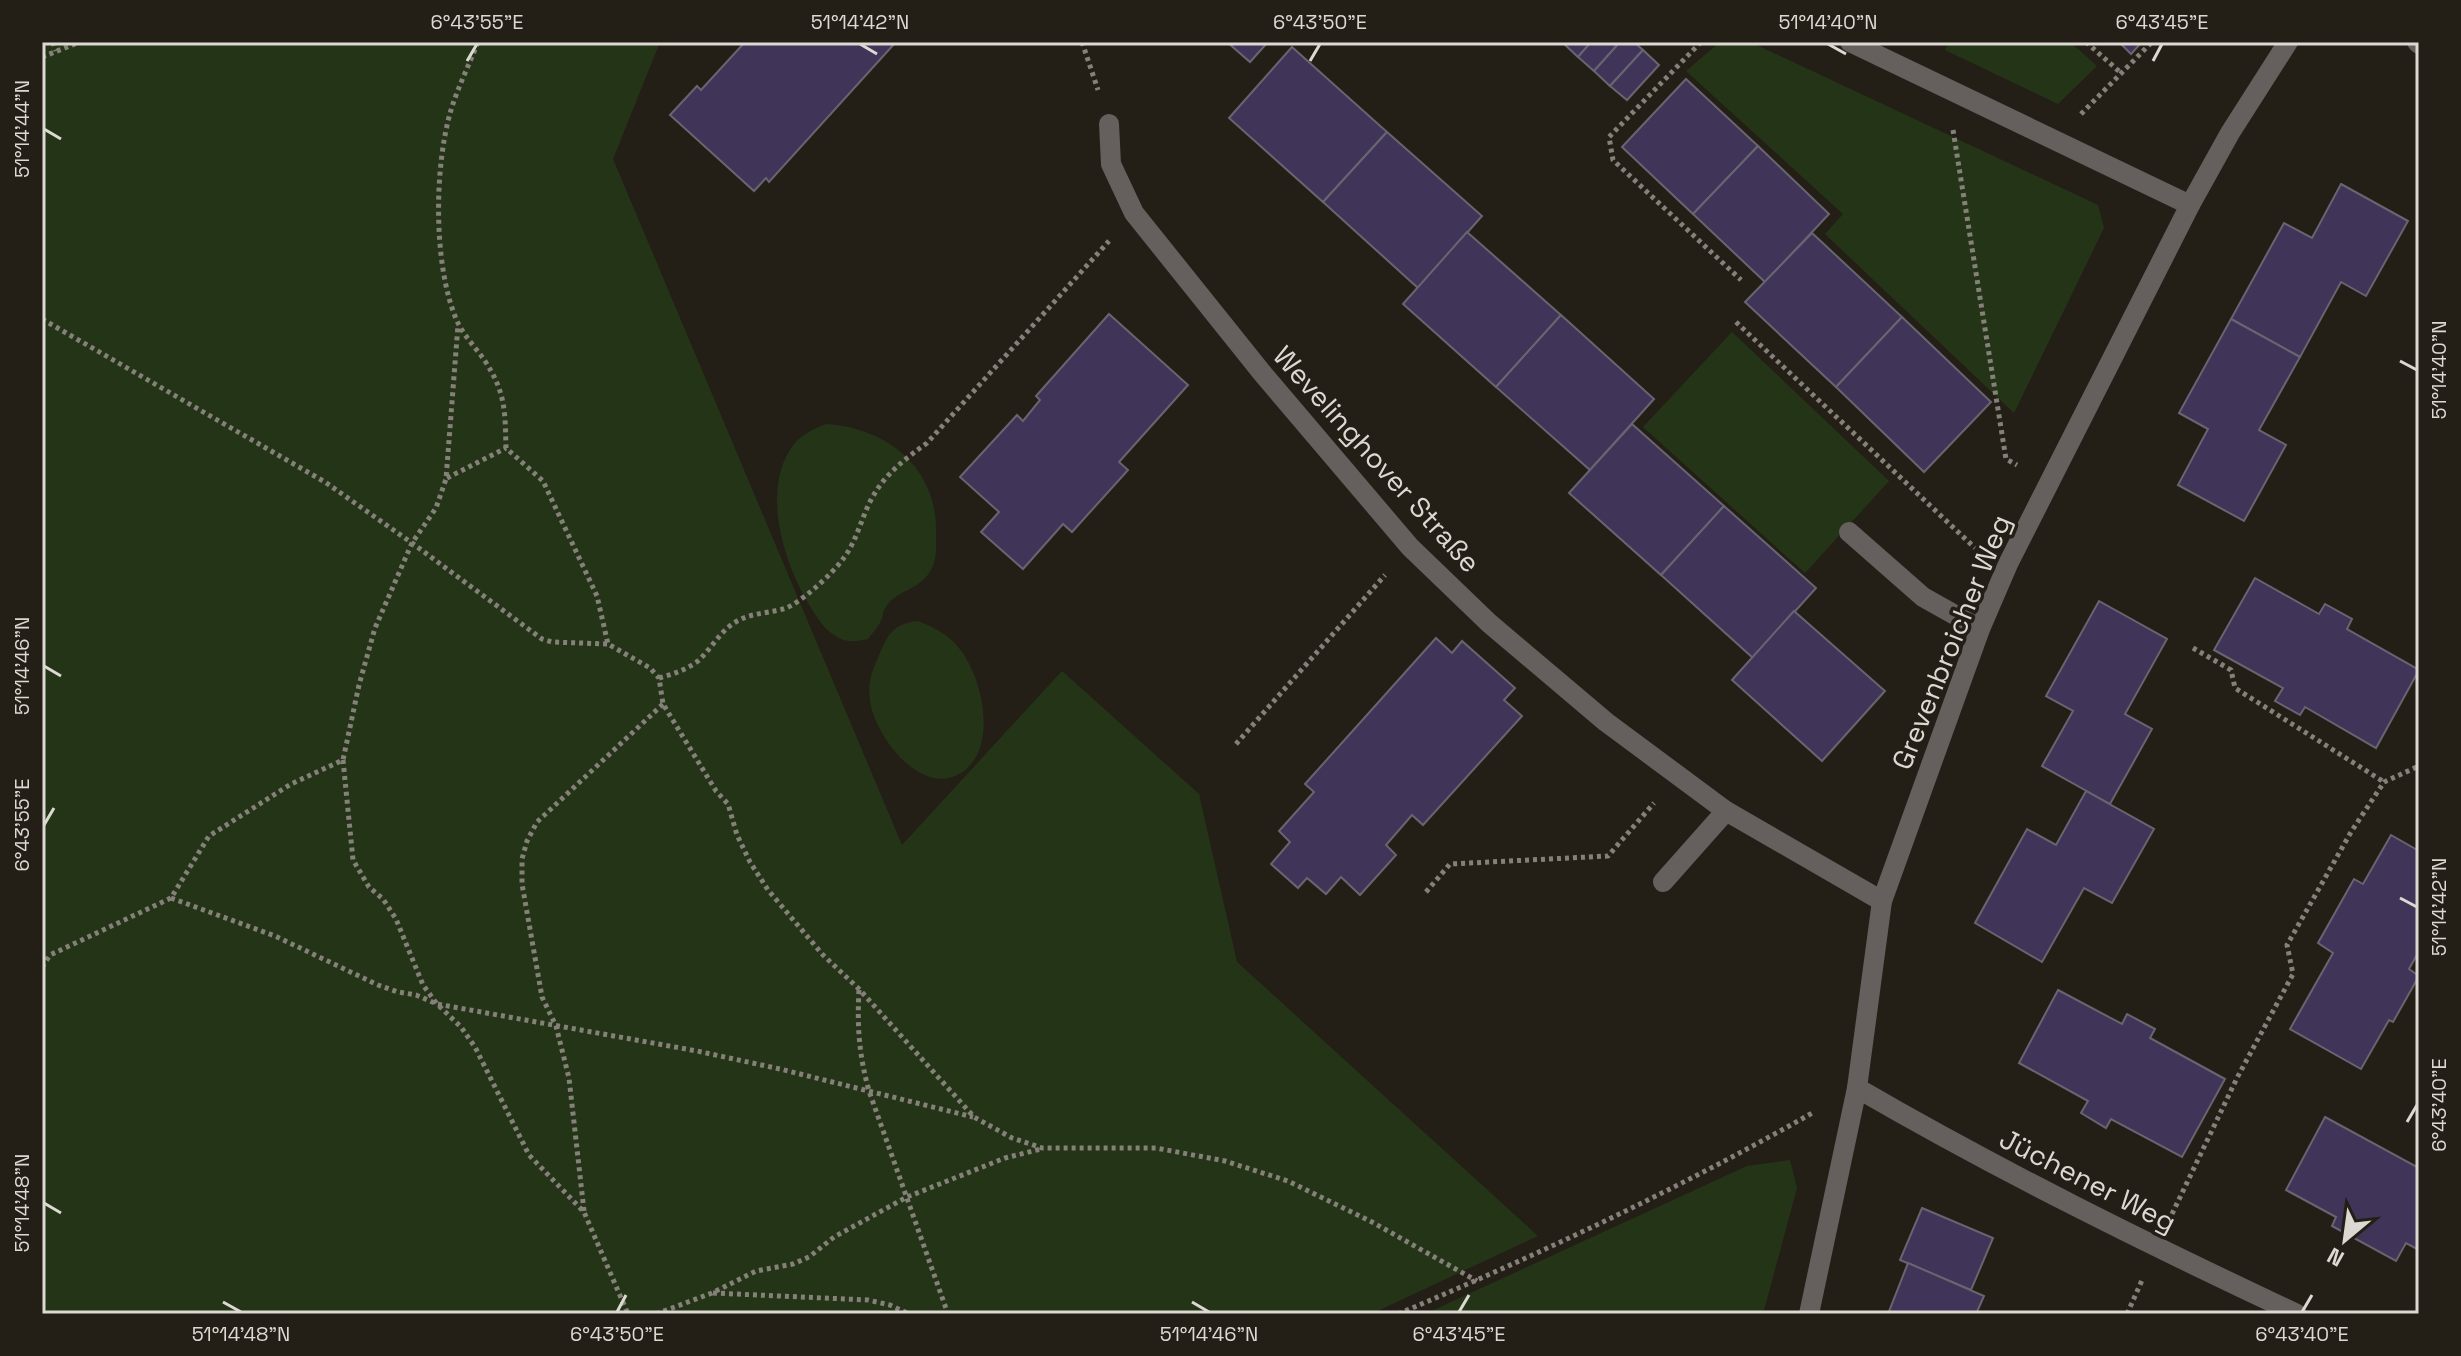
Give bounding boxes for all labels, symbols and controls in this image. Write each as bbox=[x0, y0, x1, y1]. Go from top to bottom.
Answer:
text: 6°43'55"E bbox=[430, 9, 524, 35]
text: 51°14'42"N bbox=[811, 9, 909, 35]
text: 6°43'50"E bbox=[1273, 9, 1367, 35]
text: 51°14'40"N bbox=[1778, 9, 1878, 35]
text: 6°43'45"E bbox=[2116, 9, 2208, 35]
text: 51°14'44"N bbox=[9, 80, 35, 178]
text: 51°14'40"N bbox=[2426, 320, 2452, 420]
street label: Wevelinghover Straße bbox=[1266, 338, 1488, 580]
street label: Grevenbroicher Weg bbox=[1883, 509, 2019, 775]
text: 51°14'46"N bbox=[9, 617, 35, 715]
text: 6°43'55"E bbox=[9, 778, 35, 872]
text: 51°14'42"N bbox=[2426, 858, 2452, 956]
text: 6°43'40"E bbox=[2426, 1058, 2452, 1152]
street label: Jüchener Weg bbox=[1994, 1120, 2182, 1240]
text: 51°14'48"N bbox=[9, 1154, 35, 1252]
north arrow bbox=[2305, 1200, 2385, 1280]
text: N bbox=[2322, 1242, 2349, 1273]
text: 51°14'48"N bbox=[192, 1321, 290, 1347]
text: 6°43'50"E bbox=[570, 1321, 664, 1347]
text: 51°14'46"N bbox=[1160, 1321, 1258, 1347]
text: 6°43'45"E bbox=[1413, 1321, 1505, 1347]
text: 6°43'40"E bbox=[2255, 1321, 2349, 1347]

